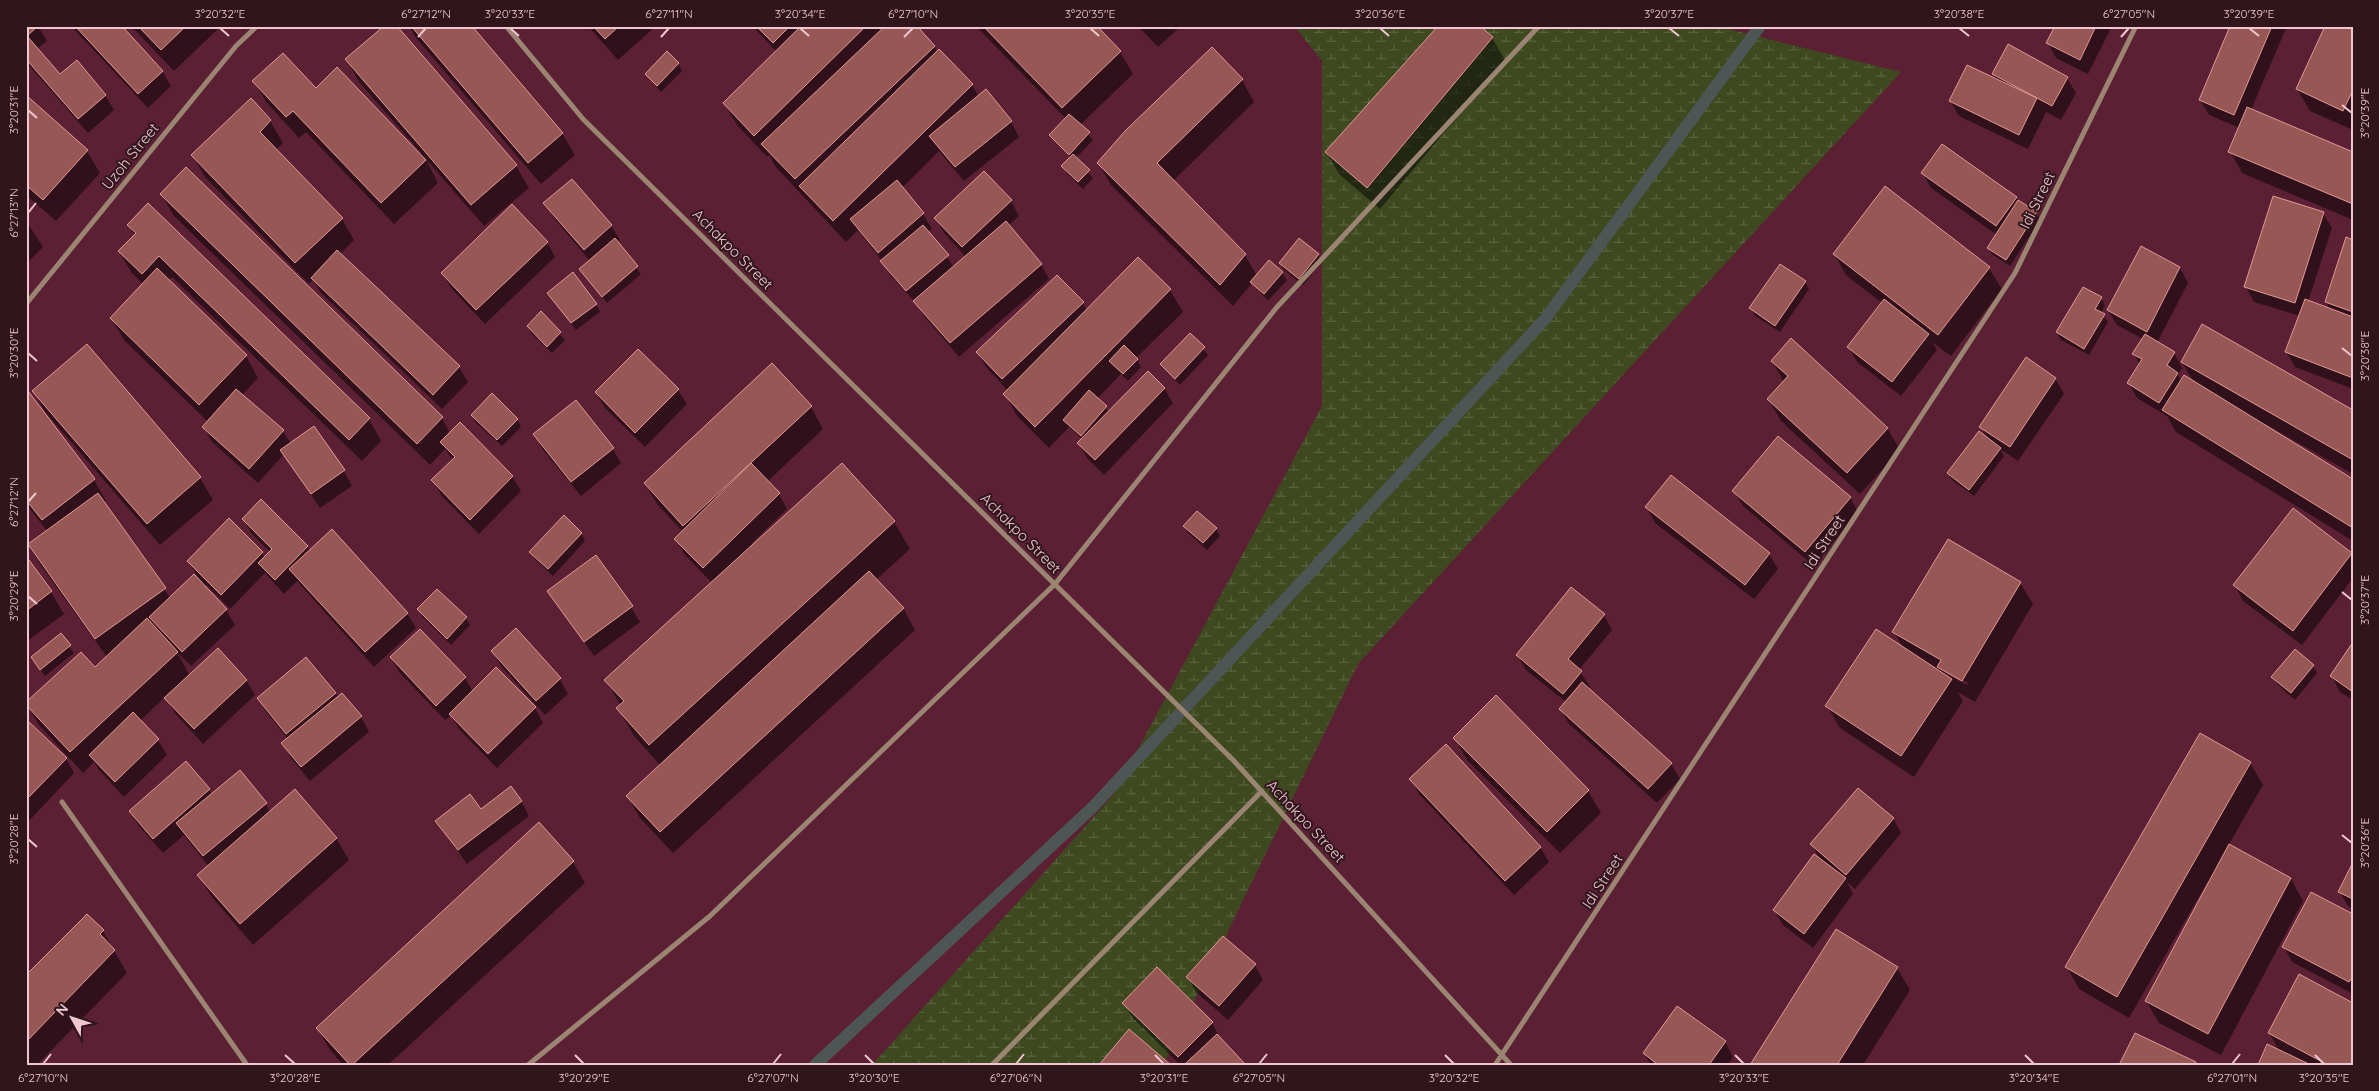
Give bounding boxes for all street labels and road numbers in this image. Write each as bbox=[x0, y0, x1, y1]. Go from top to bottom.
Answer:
street label: Uzoh Street bbox=[97, 119, 163, 193]
street label: Idi Street bbox=[2015, 168, 2059, 232]
street label: Achakpo Street bbox=[689, 205, 777, 293]
street label: Achakpo Street bbox=[977, 489, 1065, 577]
street label: Idi Street bbox=[1799, 511, 1849, 573]
street label: Achakpo Street bbox=[1263, 776, 1349, 866]
street label: Idi Street bbox=[1577, 850, 1627, 912]

